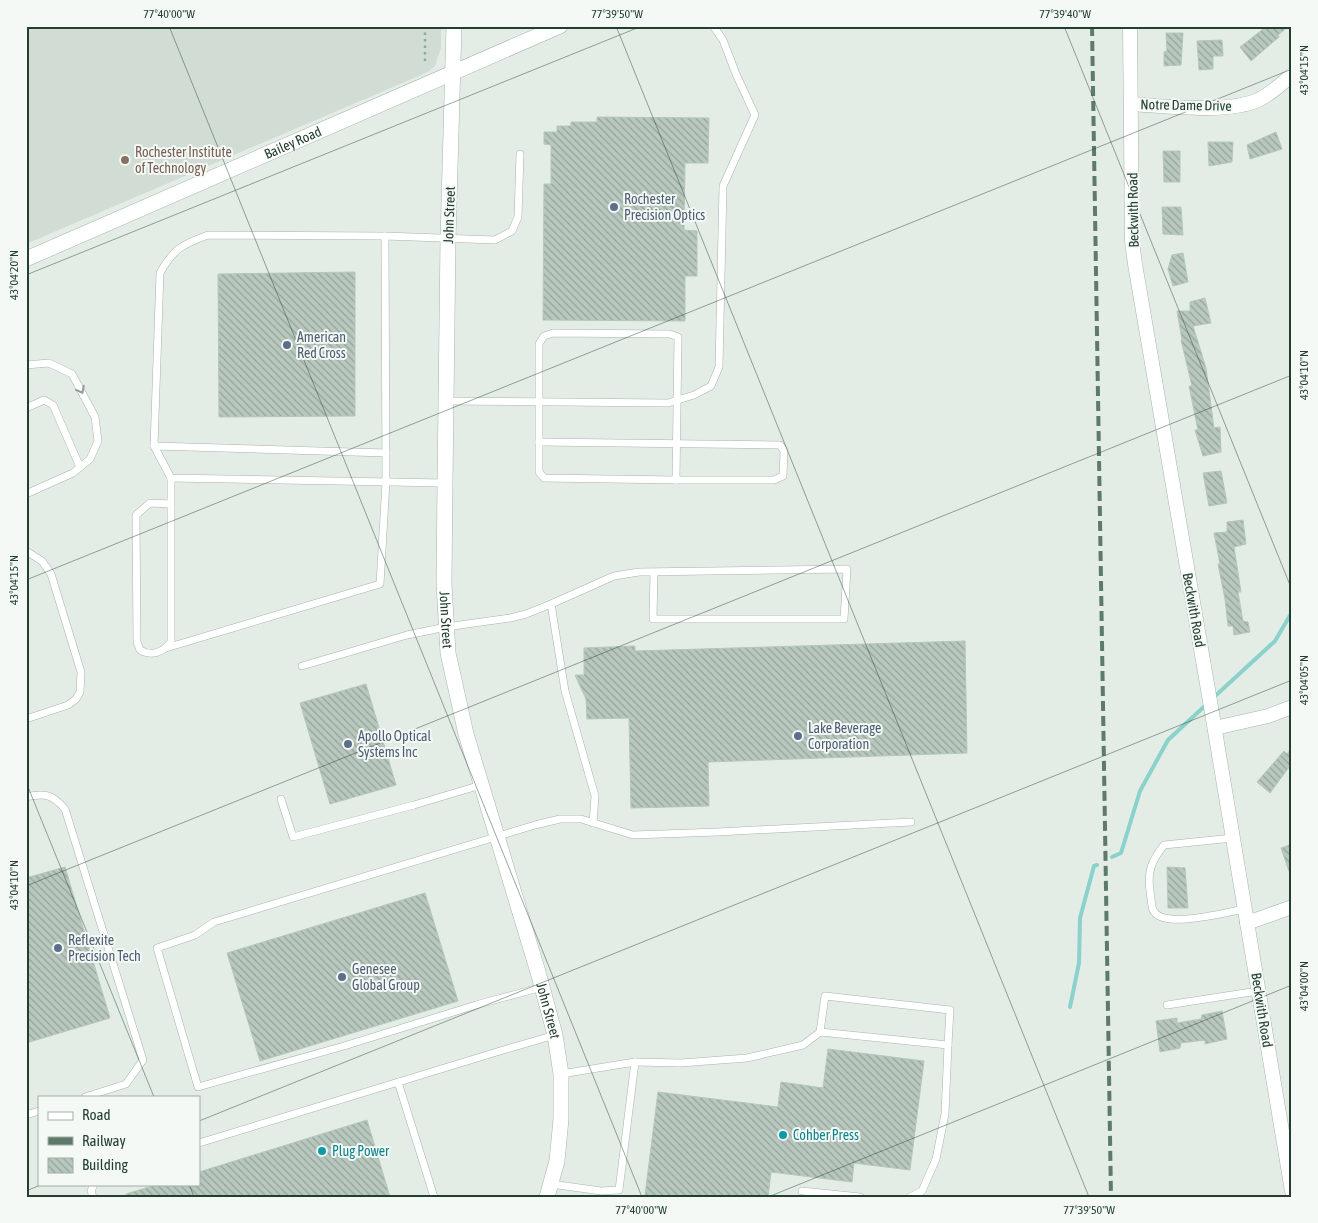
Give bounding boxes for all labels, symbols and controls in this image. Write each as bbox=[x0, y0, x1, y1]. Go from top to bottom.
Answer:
text: 77°40'00"W bbox=[143, 7, 195, 21]
text: 77°39'50"W bbox=[591, 7, 643, 21]
text: 77°39'40"W bbox=[1039, 7, 1091, 21]
text: 43°04'15"N bbox=[1297, 45, 1311, 95]
street label: Notre Dame Drive bbox=[1140, 96, 1232, 114]
street label: Bailey Road bbox=[262, 123, 324, 162]
place label: Rochester Institute of Technology bbox=[135, 144, 232, 176]
marker: Rochester Institute of Technology bbox=[119, 154, 131, 166]
street label: Beckwith Road bbox=[1124, 172, 1142, 248]
street label: John Street bbox=[440, 186, 458, 244]
place label: Rochester Precision Optics bbox=[624, 191, 705, 223]
marker: Rochester Precision Optics bbox=[608, 201, 620, 213]
text: 43°04'20"N bbox=[7, 250, 21, 300]
place label: American Red Cross bbox=[297, 329, 346, 361]
marker: American Red Cross bbox=[281, 339, 293, 351]
text: 43°04'10"N bbox=[1297, 350, 1311, 400]
one-way arrow bbox=[74, 385, 84, 394]
text: 43°04'15"N bbox=[7, 555, 21, 605]
street label: Beckwith Road bbox=[1180, 572, 1208, 648]
street label: John Street bbox=[436, 591, 456, 649]
text: 43°04'05"N bbox=[1297, 655, 1311, 705]
place label: Lake Beverage Corporation bbox=[808, 720, 881, 752]
place label: Apollo Optical Systems Inc bbox=[358, 728, 432, 760]
marker: Lake Beverage Corporation bbox=[792, 730, 804, 742]
marker: Apollo Optical Systems Inc bbox=[342, 738, 354, 750]
text: 43°04'10"N bbox=[7, 860, 21, 910]
place label: Reflexite Precision Tech bbox=[68, 932, 141, 964]
marker: Reflexite Precision Tech bbox=[52, 942, 64, 954]
place label: Genesee Global Group bbox=[352, 961, 420, 993]
text: 43°04'00"N bbox=[1297, 961, 1311, 1011]
marker: Genesee Global Group bbox=[336, 971, 348, 983]
street label: Beckwith Road bbox=[1248, 972, 1276, 1048]
street label: John Street bbox=[533, 981, 563, 1040]
legend bbox=[38, 1096, 200, 1186]
text: Road bbox=[82, 1106, 111, 1123]
place label: Cohber Press bbox=[793, 1127, 859, 1143]
marker: Cohber Press bbox=[777, 1129, 789, 1141]
text: Railway bbox=[82, 1132, 126, 1149]
place label: Plug Power bbox=[332, 1143, 390, 1159]
marker: Plug Power bbox=[316, 1145, 328, 1157]
text: Building bbox=[82, 1156, 128, 1173]
text: 77°40'00"W bbox=[615, 1203, 667, 1217]
text: 77°39'50"W bbox=[1063, 1203, 1115, 1217]

